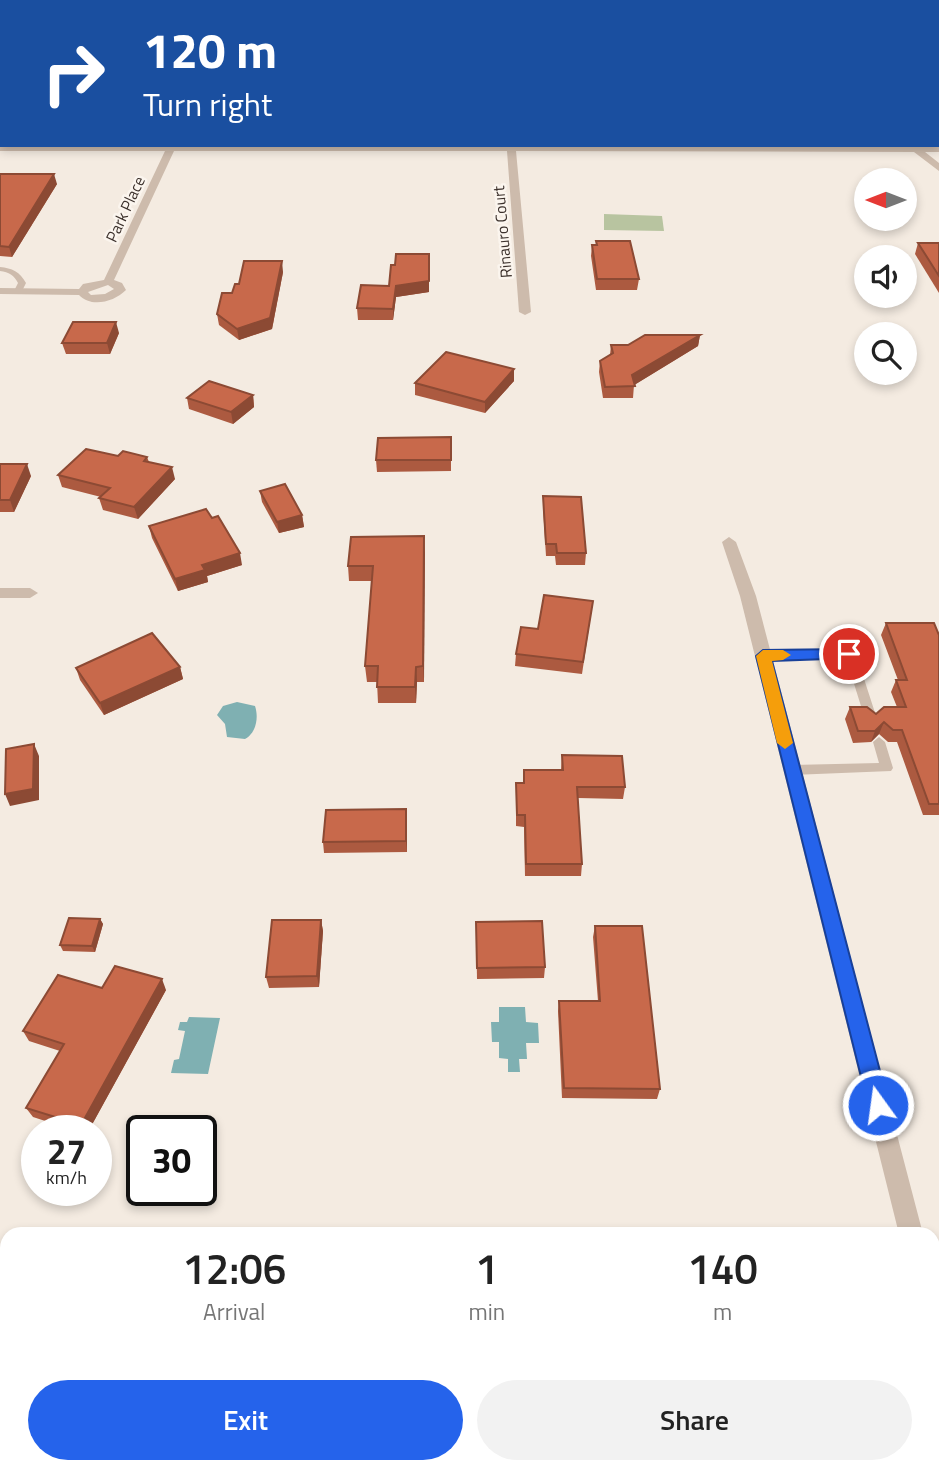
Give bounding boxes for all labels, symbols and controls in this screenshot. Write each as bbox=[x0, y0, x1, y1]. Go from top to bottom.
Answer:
text: 120 m bbox=[143, 12, 277, 87]
icon: right bbox=[28, 28, 119, 119]
text: Turn right bbox=[143, 80, 272, 128]
north arrow bbox=[854, 168, 917, 231]
map controls bbox=[854, 168, 917, 385]
street label: Park Place bbox=[99, 172, 151, 246]
street label: Rinauro Court bbox=[486, 185, 518, 279]
button: sound bbox=[854, 245, 917, 308]
button: search bbox=[854, 322, 917, 385]
pin bbox=[819, 624, 879, 684]
icon: arrive bbox=[830, 635, 868, 673]
position arrow bbox=[841, 1068, 915, 1142]
speed limit sign: 30 bbox=[126, 1115, 217, 1206]
text: 27 bbox=[47, 1124, 86, 1178]
text: km/h bbox=[46, 1164, 87, 1191]
text: 12:06 bbox=[182, 1236, 286, 1300]
text: 1 bbox=[475, 1236, 499, 1300]
text: 140 bbox=[687, 1236, 758, 1300]
text: Arrival bbox=[203, 1294, 265, 1329]
text: min bbox=[468, 1294, 505, 1329]
text: m bbox=[713, 1294, 732, 1329]
button: Exit bbox=[28, 1380, 463, 1460]
button: Share bbox=[477, 1380, 912, 1460]

